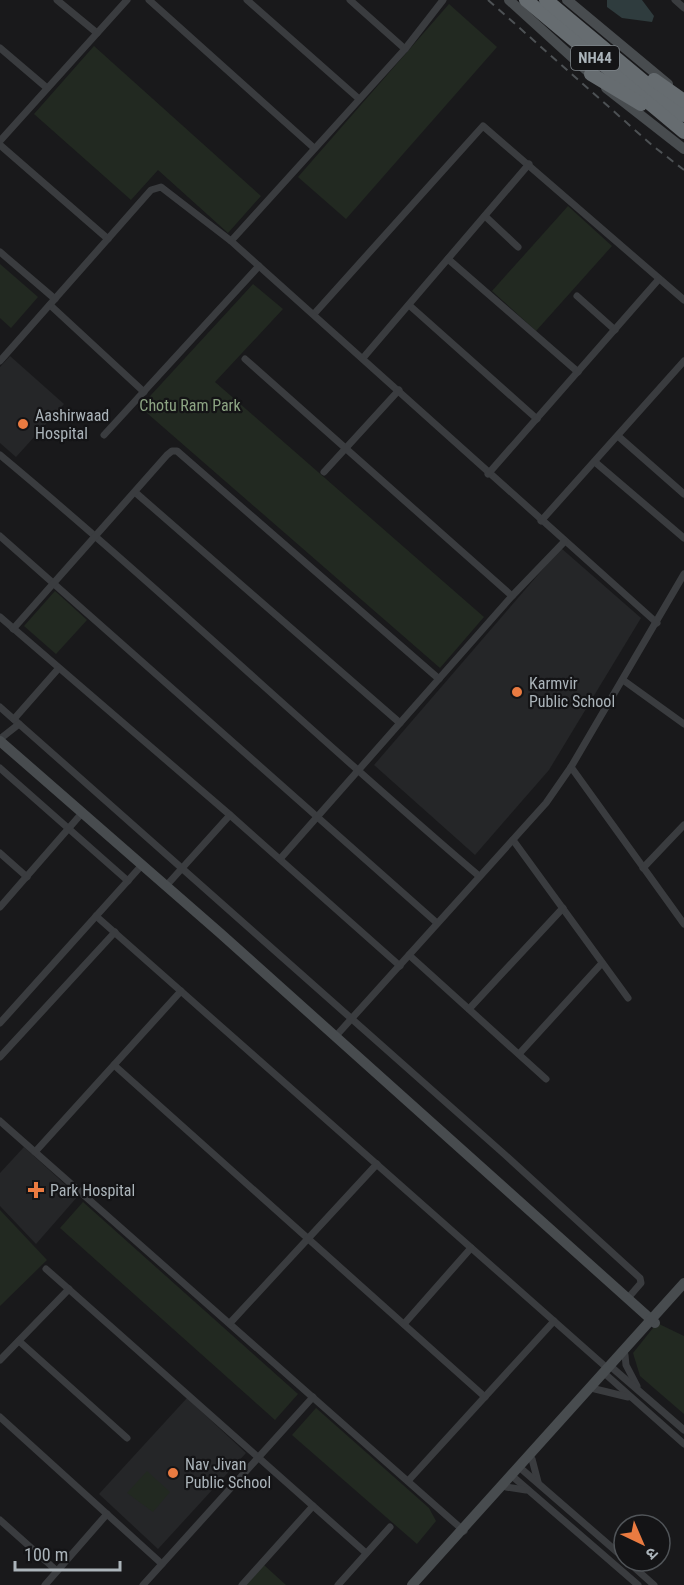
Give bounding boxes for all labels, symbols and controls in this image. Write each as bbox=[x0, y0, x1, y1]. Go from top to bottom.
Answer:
road number: NH44 bbox=[571, 46, 619, 70]
park label: Chotu Ram Park bbox=[139, 396, 241, 415]
place label: Aashirwaad Hospital bbox=[35, 406, 109, 443]
marker: Aashirwaad Hospital bbox=[16, 417, 30, 431]
place label: Karmvir Public School bbox=[529, 674, 615, 711]
marker: Karmvir Public School bbox=[510, 685, 524, 699]
marker: Park Hospital bbox=[27, 1181, 45, 1199]
place label: Park Hospital bbox=[50, 1181, 135, 1200]
place label: Nav Jivan Public School bbox=[185, 1455, 271, 1492]
marker: Nav Jivan Public School bbox=[166, 1466, 180, 1480]
north arrow bbox=[612, 1513, 672, 1573]
scale bar bbox=[15, 1534, 120, 1572]
text: उ bbox=[642, 1543, 662, 1564]
text: 100 m bbox=[24, 1544, 68, 1565]

